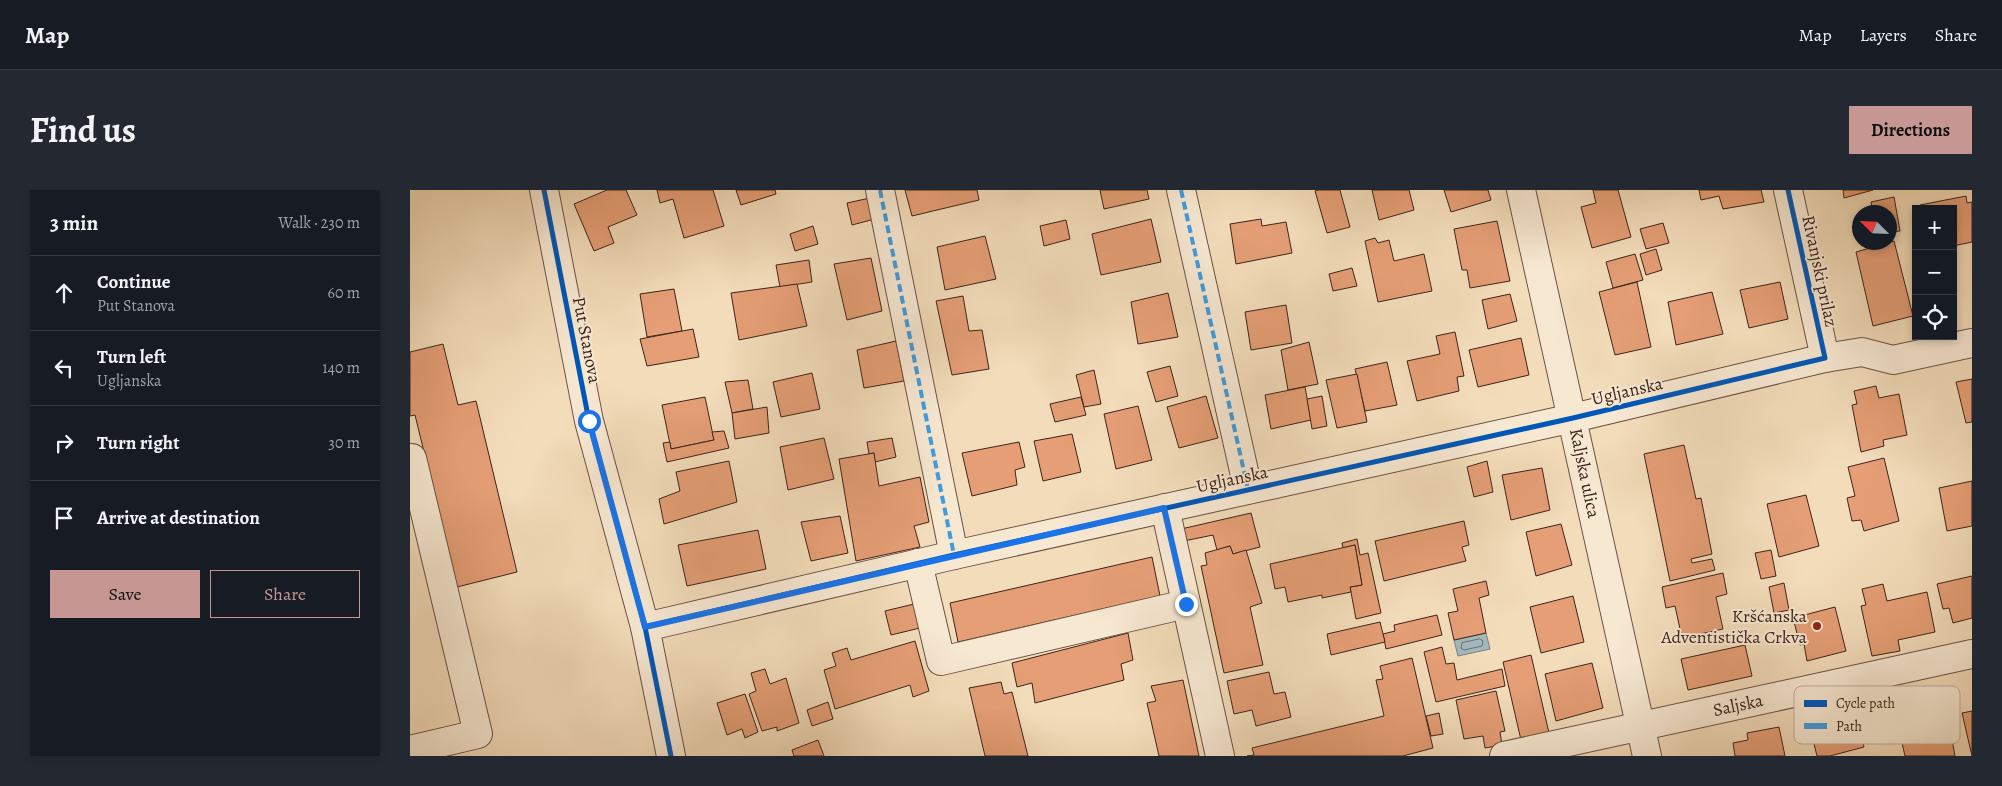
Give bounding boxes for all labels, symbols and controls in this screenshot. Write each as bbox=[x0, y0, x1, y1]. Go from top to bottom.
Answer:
text: Map bbox=[25, 19, 69, 51]
text: Map bbox=[1799, 23, 1832, 47]
text: Layers bbox=[1860, 23, 1907, 47]
text: Share bbox=[1935, 23, 1977, 47]
text: Find us bbox=[30, 106, 136, 154]
button: Directions bbox=[1849, 106, 1972, 154]
north arrow bbox=[1852, 205, 1897, 250]
map controls bbox=[1912, 205, 1957, 340]
button: + bbox=[1912, 205, 1957, 250]
text: 3 min bbox=[50, 209, 98, 237]
text: Walk · 230 m bbox=[278, 212, 360, 234]
street label: Rivanjski prilaz bbox=[1796, 213, 1844, 329]
button: − bbox=[1912, 250, 1957, 295]
text: Continue bbox=[97, 269, 171, 295]
icon: ahead bbox=[50, 279, 78, 307]
text: 60 m bbox=[328, 282, 360, 304]
text: Put Stanova bbox=[97, 295, 175, 317]
street label: Put Stanova bbox=[567, 295, 607, 386]
button: locate bbox=[1912, 295, 1957, 340]
text: Turn left bbox=[97, 344, 166, 370]
icon: left bbox=[50, 354, 78, 382]
text: 140 m bbox=[322, 357, 360, 379]
text: Ugljanska bbox=[97, 370, 162, 392]
street label: Ugljanska bbox=[1589, 371, 1666, 411]
route start bbox=[578, 410, 601, 433]
street label: Kaljska ulica bbox=[1564, 426, 1606, 521]
icon: right bbox=[50, 429, 78, 457]
text: Turn right bbox=[97, 430, 179, 456]
text: 30 m bbox=[328, 432, 360, 454]
street label: Ugljanska bbox=[1194, 460, 1271, 498]
icon: arrive bbox=[50, 504, 78, 532]
text: Arrive at destination bbox=[97, 505, 260, 531]
button: Save bbox=[50, 570, 200, 618]
button: Share bbox=[210, 570, 360, 618]
route end bbox=[1175, 593, 1198, 616]
place label: Kršćanska Adventistička Crkva bbox=[1660, 604, 1808, 649]
marker: Kršćanska Adventistička Crkva bbox=[1811, 620, 1823, 632]
legend bbox=[1794, 686, 1960, 744]
street label: Saljska bbox=[1711, 688, 1766, 722]
text: Cycle path bbox=[1836, 694, 1896, 713]
text: Path bbox=[1836, 717, 1863, 736]

